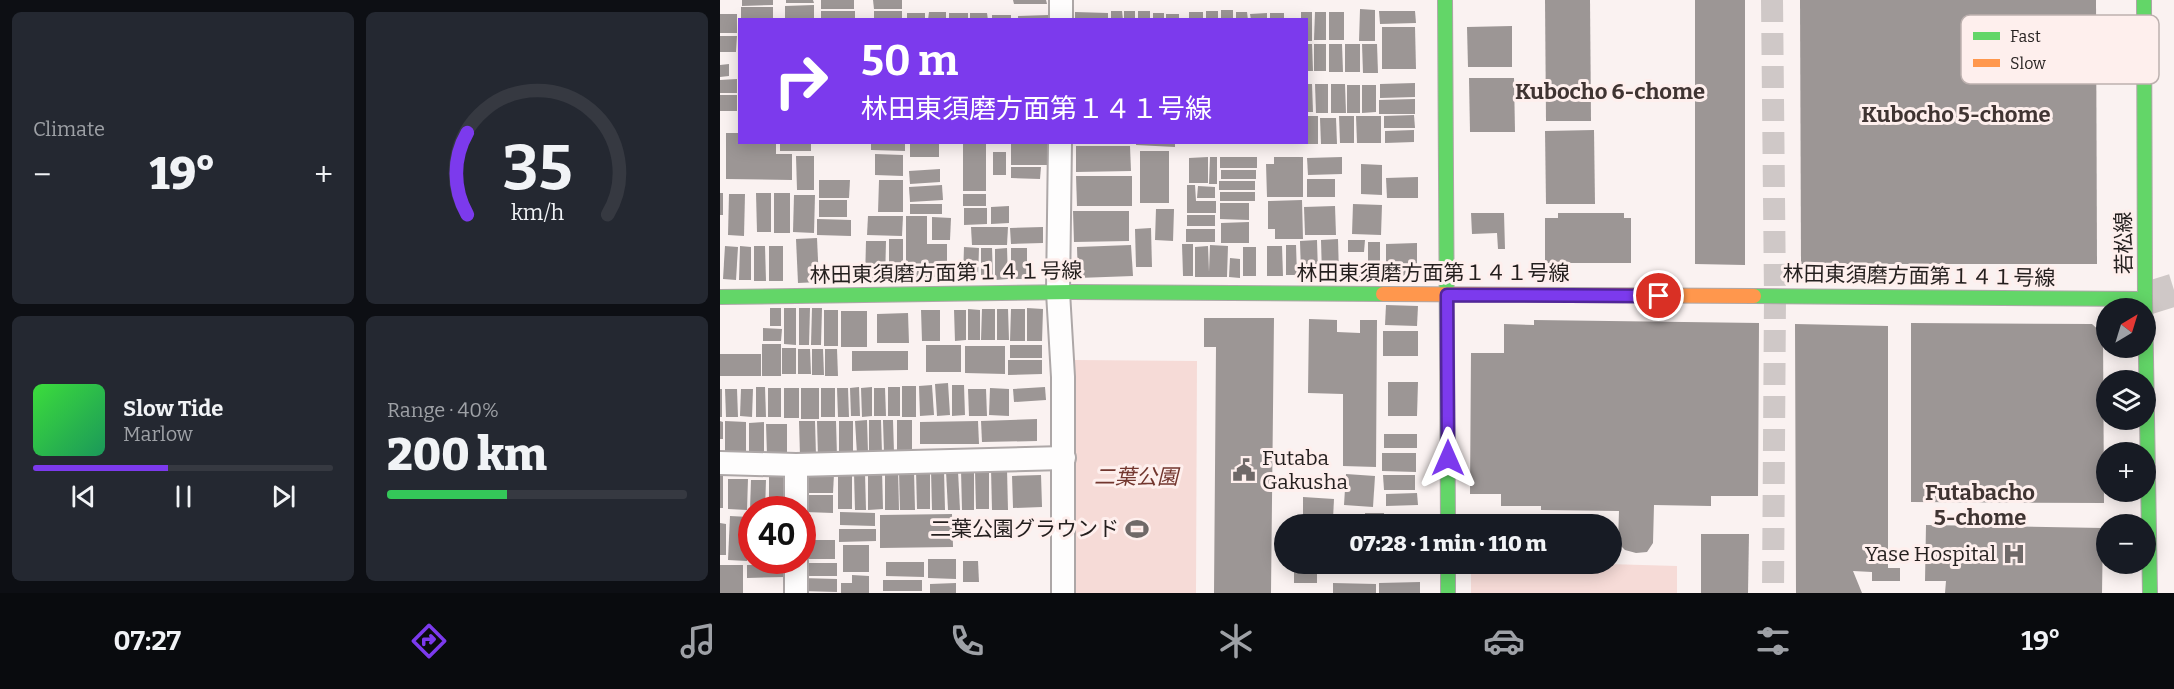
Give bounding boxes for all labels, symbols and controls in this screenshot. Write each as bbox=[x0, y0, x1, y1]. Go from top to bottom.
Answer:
legend bbox=[1961, 15, 2159, 84]
text: Fast bbox=[2010, 27, 2041, 46]
text: 50 m bbox=[861, 36, 958, 86]
icon: right bbox=[762, 42, 840, 120]
text: Slow bbox=[2010, 54, 2046, 73]
district label: Kubocho 6-chome bbox=[1515, 78, 1705, 105]
text: 林田東須磨方面第１４１号線 bbox=[861, 93, 1212, 125]
district label: Kubocho 5-chome bbox=[1861, 101, 2051, 128]
text: Climate bbox=[33, 117, 105, 141]
text: 35 bbox=[502, 131, 572, 206]
text: 19° bbox=[150, 147, 216, 201]
text: − bbox=[33, 155, 51, 195]
text: + bbox=[314, 155, 333, 195]
text: km/h bbox=[510, 200, 564, 226]
street label: 若松線 bbox=[2110, 211, 2138, 275]
street label: 林田東須磨方面第１４１号線 bbox=[809, 258, 1083, 288]
street label: 林田東須磨方面第１４１号線 bbox=[1297, 260, 1570, 286]
street label: 林田東須磨方面第１４１号線 bbox=[1782, 261, 2056, 291]
pin bbox=[1633, 270, 1684, 321]
icon: arrive bbox=[1642, 279, 1675, 312]
north arrow bbox=[2096, 298, 2156, 358]
map controls bbox=[2096, 298, 2156, 574]
button: layers bbox=[2096, 370, 2156, 430]
text: Slow Tide bbox=[123, 395, 223, 422]
text: Range · 40% bbox=[387, 398, 499, 422]
text: Marlow bbox=[123, 422, 193, 446]
position arrow bbox=[1416, 426, 1480, 490]
text: 200 km bbox=[387, 428, 547, 482]
button: + bbox=[2096, 442, 2156, 502]
place label: Futaba Gakusha bbox=[1262, 445, 1348, 495]
public building icon: Futaba Gakusha bbox=[1231, 457, 1257, 483]
park label: 二葉公園 bbox=[1094, 464, 1181, 490]
district label: Futabacho 5-chome bbox=[1925, 479, 2035, 531]
icon: previous bbox=[67, 480, 100, 513]
icon: pause bbox=[167, 480, 200, 513]
icon: next bbox=[267, 480, 300, 513]
speed limit sign: 40 bbox=[738, 496, 816, 574]
button: − bbox=[2096, 514, 2156, 574]
place label: 二葉公園グラウンド bbox=[930, 516, 1119, 542]
sports icon: 二葉公園グラウンド bbox=[1124, 516, 1150, 542]
text: 07:28 · 1 min · 110 m bbox=[1349, 530, 1547, 557]
place label: Yase Hospital bbox=[1865, 541, 1996, 567]
hospital icon: Yase Hospital bbox=[2001, 541, 2027, 567]
icon: directions bbox=[408, 620, 450, 662]
icon: music bbox=[677, 620, 719, 662]
icon: phone bbox=[946, 620, 988, 662]
icon: climate bbox=[1215, 620, 1257, 662]
icon: car bbox=[1483, 620, 1525, 662]
icon: filters bbox=[1752, 620, 1794, 662]
text: 07:27 bbox=[113, 625, 181, 657]
text: 19° bbox=[2021, 625, 2061, 657]

